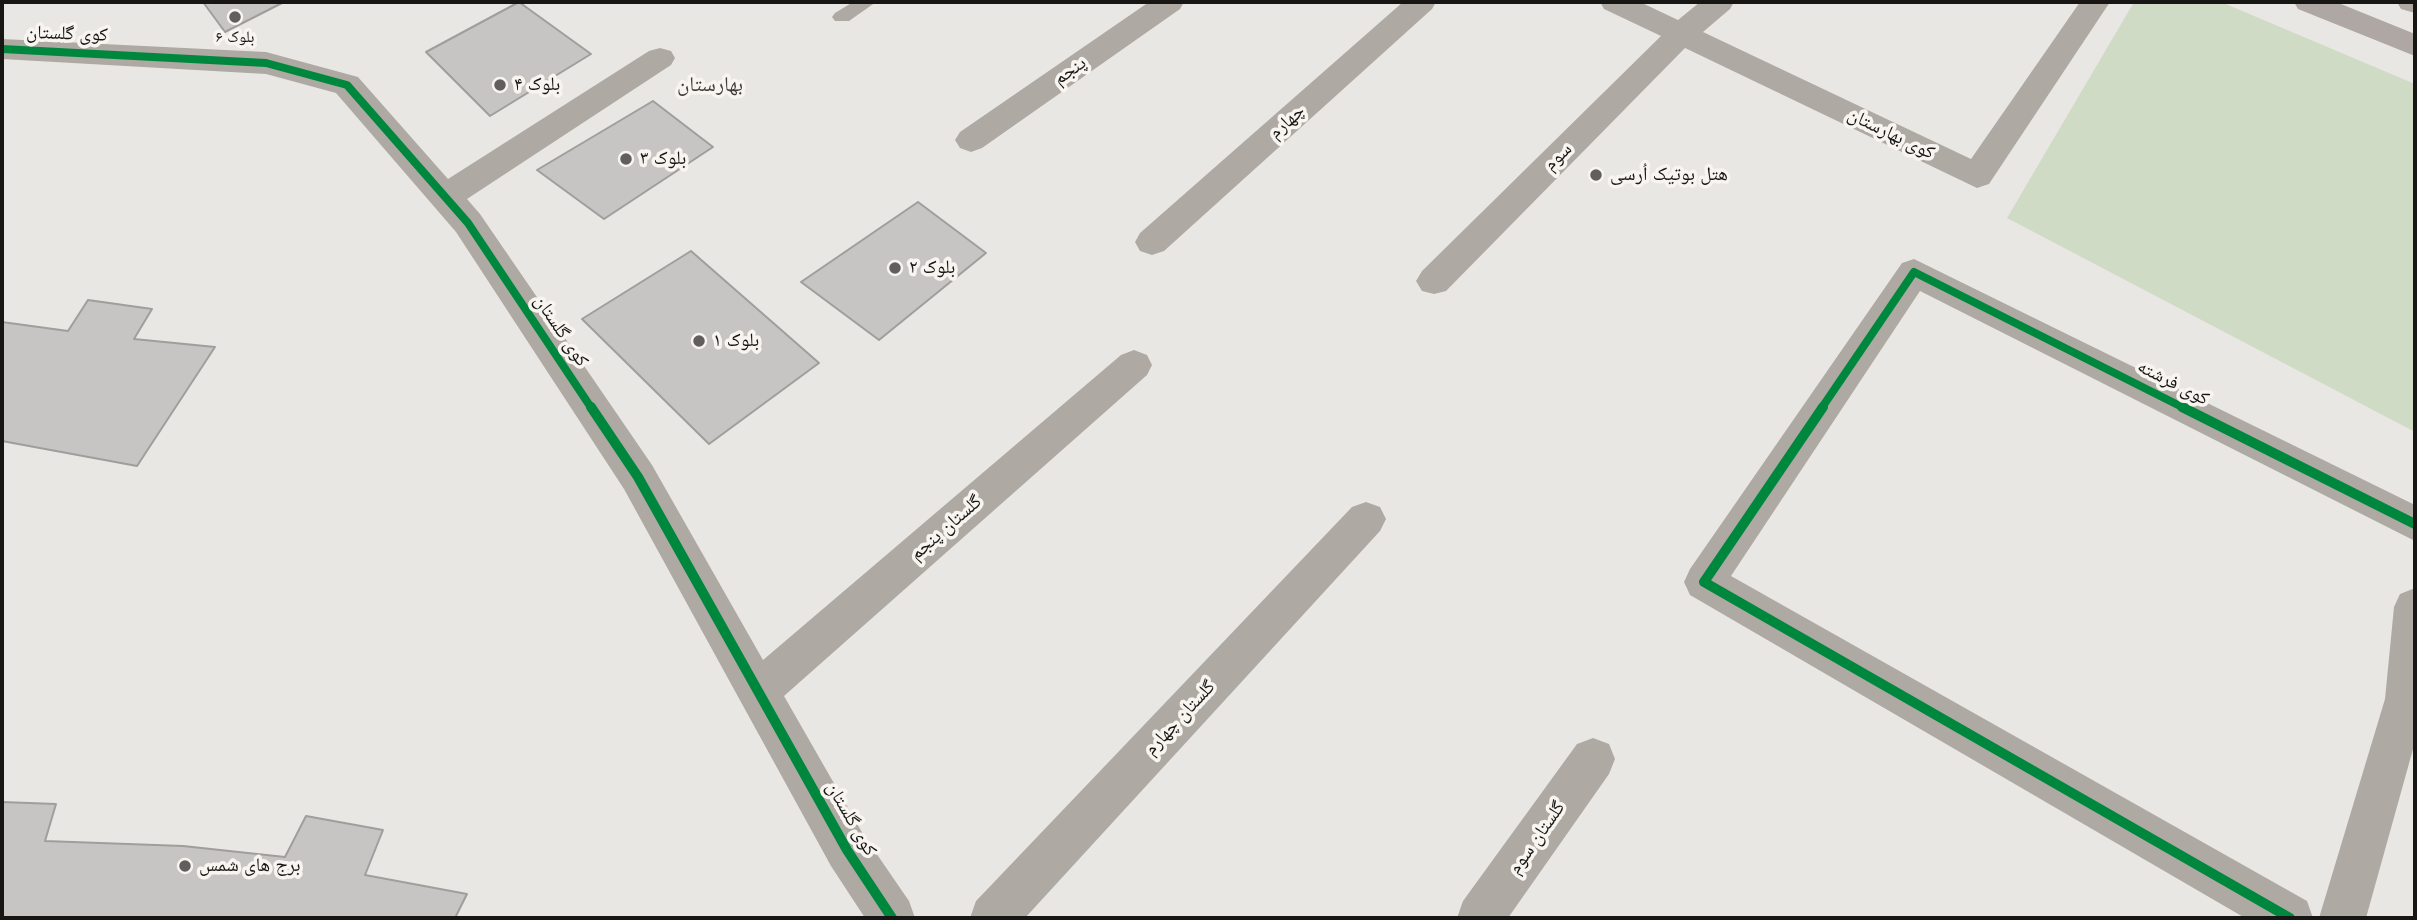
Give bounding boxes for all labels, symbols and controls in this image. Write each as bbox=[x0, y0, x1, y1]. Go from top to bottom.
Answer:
marker: بلوک ۶ bbox=[227, 9, 243, 25]
street label: کوی گلستان bbox=[26, 21, 108, 47]
place label: بلوک ۶ bbox=[216, 28, 254, 48]
street label: پنجم bbox=[1049, 52, 1091, 90]
district label: بهارستان bbox=[677, 72, 743, 98]
place label: بلوک ۴ bbox=[514, 74, 560, 96]
marker: بلوک ۴ bbox=[492, 77, 508, 93]
street label: چهارم bbox=[1264, 100, 1310, 144]
street label: کوی بهارستان bbox=[1844, 103, 1938, 165]
street label: سوم bbox=[1539, 138, 1577, 176]
place label: بلوک ۳ bbox=[640, 148, 686, 170]
marker: بلوک ۳ bbox=[618, 151, 634, 167]
place label: هتل بوتیک اُرسی bbox=[1610, 164, 1728, 186]
marker: هتل بوتیک اُرسی bbox=[1588, 167, 1604, 183]
place label: بلوک ۲ bbox=[909, 257, 955, 279]
marker: بلوک ۲ bbox=[887, 260, 903, 276]
street label: کوی گلستان bbox=[529, 291, 593, 371]
place label: بلوک ۱ bbox=[713, 330, 759, 352]
marker: بلوک ۱ bbox=[691, 333, 707, 349]
street label: کوی فرشته bbox=[2133, 355, 2213, 411]
street label: گلستان پنجم bbox=[905, 491, 987, 565]
street label: گلستان چهارم bbox=[1140, 676, 1220, 760]
street label: کوی گلستان bbox=[821, 778, 881, 860]
street label: گلستان سوم bbox=[1504, 797, 1570, 879]
place label: برج های شمس bbox=[199, 855, 300, 877]
marker: برج های شمس bbox=[177, 858, 193, 874]

